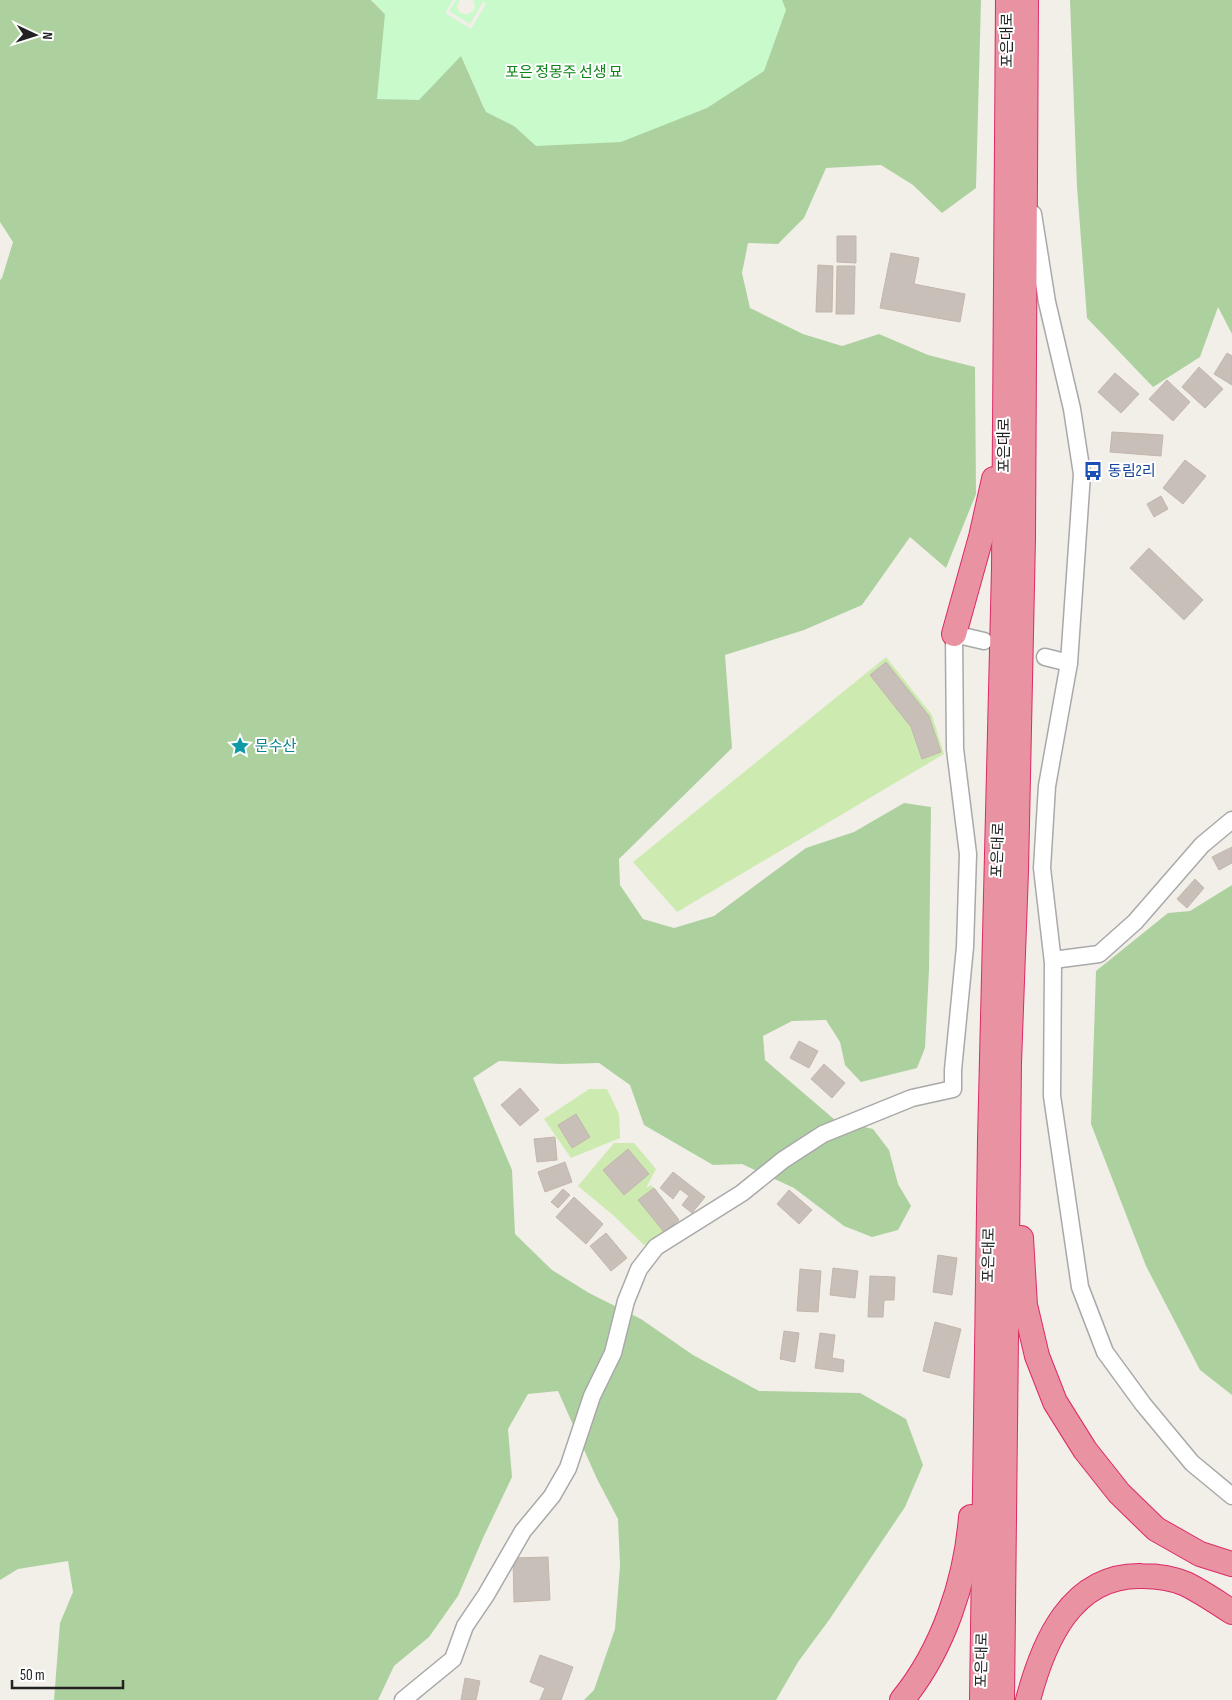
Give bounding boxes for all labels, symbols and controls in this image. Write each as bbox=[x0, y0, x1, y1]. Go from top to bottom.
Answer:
north arrow bbox=[10, 10, 60, 60]
street label: 포은대로 bbox=[998, 12, 1017, 68]
text: N bbox=[39, 32, 56, 40]
park label: 포은 정몽주 선생 묘 bbox=[505, 63, 623, 82]
street label: 포은대로 bbox=[995, 417, 1014, 473]
bus stop icon: 동림2리 bbox=[1082, 460, 1104, 482]
place label: 동림2리 bbox=[1108, 462, 1156, 481]
place icon: 문수산 bbox=[229, 735, 251, 757]
place label: 문수산 bbox=[255, 737, 297, 756]
street label: 포은대로 bbox=[988, 822, 1008, 878]
street label: 포은대로 bbox=[979, 1227, 999, 1283]
street label: 포은대로 bbox=[972, 1632, 992, 1688]
scale bar bbox=[12, 1658, 124, 1690]
text: 50 m bbox=[20, 1666, 45, 1685]

